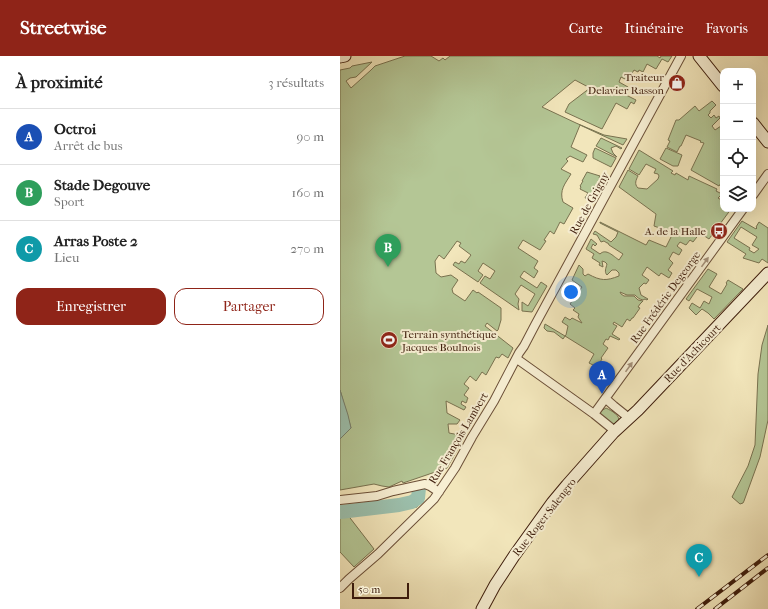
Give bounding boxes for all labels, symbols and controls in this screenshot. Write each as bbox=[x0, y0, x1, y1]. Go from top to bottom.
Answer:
text: Streetwise bbox=[20, 17, 106, 39]
text: Carte bbox=[569, 20, 603, 37]
text: Itinéraire bbox=[625, 20, 683, 37]
text: Favoris bbox=[705, 20, 748, 37]
map controls bbox=[720, 68, 756, 212]
button: + bbox=[720, 68, 756, 104]
place label: Traiteur Delavier Rasson bbox=[588, 71, 665, 97]
text: À proximité bbox=[16, 72, 103, 92]
shop icon: Traiteur Delavier Rasson bbox=[667, 73, 687, 93]
text: 3 résultats bbox=[268, 75, 324, 90]
button: − bbox=[720, 104, 756, 140]
text: Octroi bbox=[54, 120, 96, 138]
text: A bbox=[25, 129, 33, 144]
text: 90 m bbox=[296, 129, 324, 144]
text: Arrêt de bus bbox=[54, 138, 122, 153]
button: locate bbox=[720, 140, 756, 176]
street label: Rue de Grigny bbox=[567, 169, 612, 237]
text: Stade Degouve bbox=[54, 176, 150, 194]
button: layers bbox=[720, 176, 756, 212]
text: B bbox=[25, 185, 33, 200]
text: 160 m bbox=[292, 185, 324, 200]
text: Sport bbox=[54, 194, 85, 209]
bus stop icon: A. de la Halle bbox=[709, 221, 729, 241]
place label: A. de la Halle bbox=[644, 225, 707, 238]
text: Arras Poste 2 bbox=[54, 232, 138, 250]
pin: B bbox=[375, 234, 401, 267]
text: C bbox=[25, 241, 33, 256]
text: 270 m bbox=[290, 241, 324, 256]
street label: Rue Frédéric Degeorge bbox=[628, 248, 704, 346]
text: Lieu bbox=[54, 250, 79, 265]
one-way arrow bbox=[701, 256, 709, 267]
your location bbox=[561, 282, 581, 302]
button: Enregistrer bbox=[16, 288, 166, 325]
button: Partager bbox=[174, 288, 324, 325]
street label: Rue d'Achicourt bbox=[661, 321, 724, 385]
place label: Terrain synthétique Jacques Boulnois bbox=[401, 328, 497, 354]
sports icon: Terrain synthétique Jacques Boulnois bbox=[379, 330, 399, 350]
pin: A bbox=[589, 361, 615, 394]
one-way arrow bbox=[625, 361, 633, 372]
street label: Rue François Lambert bbox=[426, 390, 491, 486]
street label: Rue Roger Salengro bbox=[510, 475, 579, 559]
pin: C bbox=[686, 544, 712, 577]
scale bar bbox=[352, 581, 409, 600]
text: 50 m bbox=[358, 583, 380, 596]

